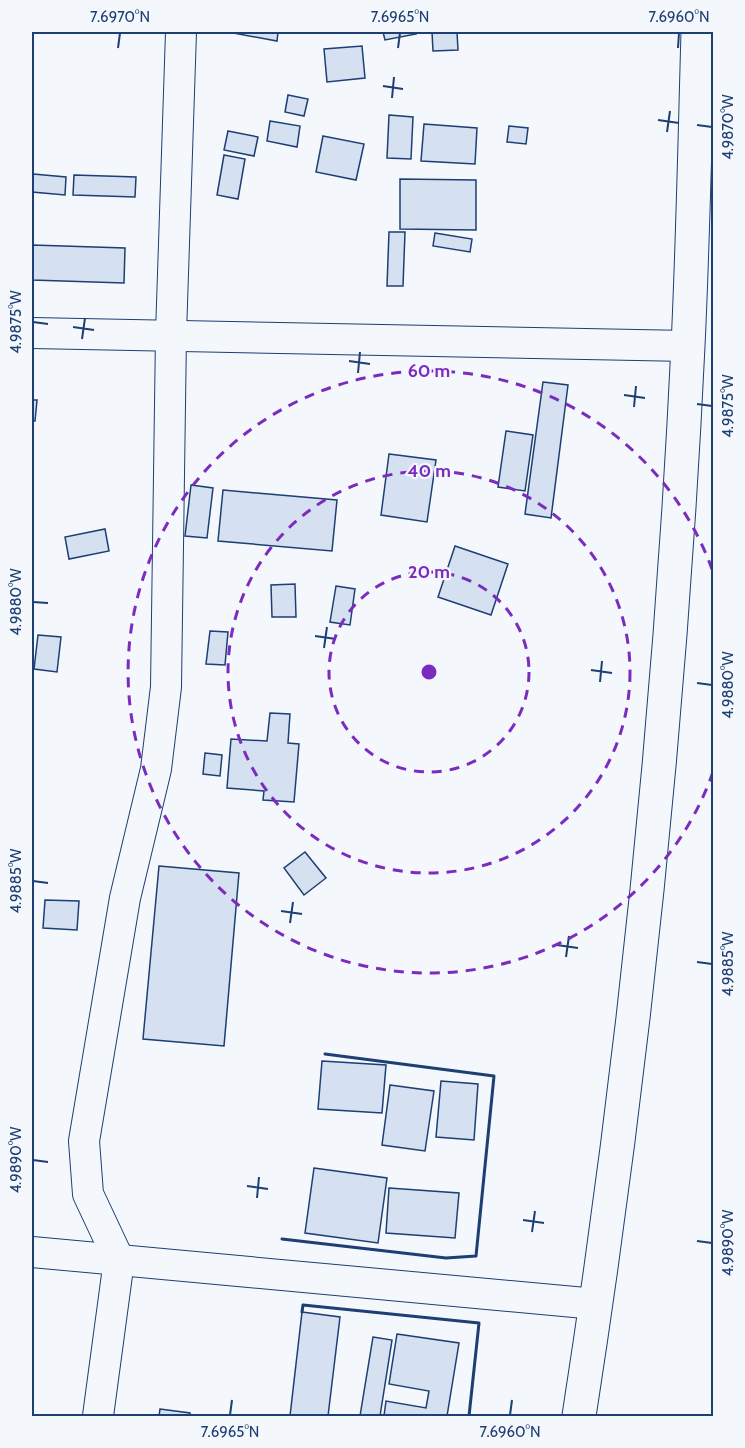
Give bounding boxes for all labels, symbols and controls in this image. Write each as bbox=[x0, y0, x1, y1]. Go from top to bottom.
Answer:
text: 7.6970°N bbox=[90, 8, 150, 26]
text: 7.6965°N bbox=[371, 8, 429, 26]
text: 7.6960°N bbox=[648, 8, 710, 26]
text: 4.9870°W bbox=[719, 93, 737, 160]
text: 4.9875°W bbox=[7, 289, 25, 354]
text: 60 m bbox=[408, 360, 450, 382]
text: 4.9875°W bbox=[719, 373, 737, 438]
text: 40 m bbox=[407, 460, 451, 482]
text: 20 m bbox=[408, 561, 450, 583]
text: 4.9880°W bbox=[7, 568, 25, 636]
text: 4.9880°W bbox=[719, 651, 737, 719]
centre of rings bbox=[419, 662, 439, 682]
text: 4.9885°W bbox=[7, 848, 25, 913]
text: 4.9885°W bbox=[719, 931, 737, 996]
text: 4.9890°W bbox=[7, 1126, 25, 1193]
text: 4.9890°W bbox=[719, 1209, 737, 1276]
text: 7.6965°N bbox=[201, 1423, 259, 1441]
text: 7.6960°N bbox=[479, 1423, 541, 1441]

